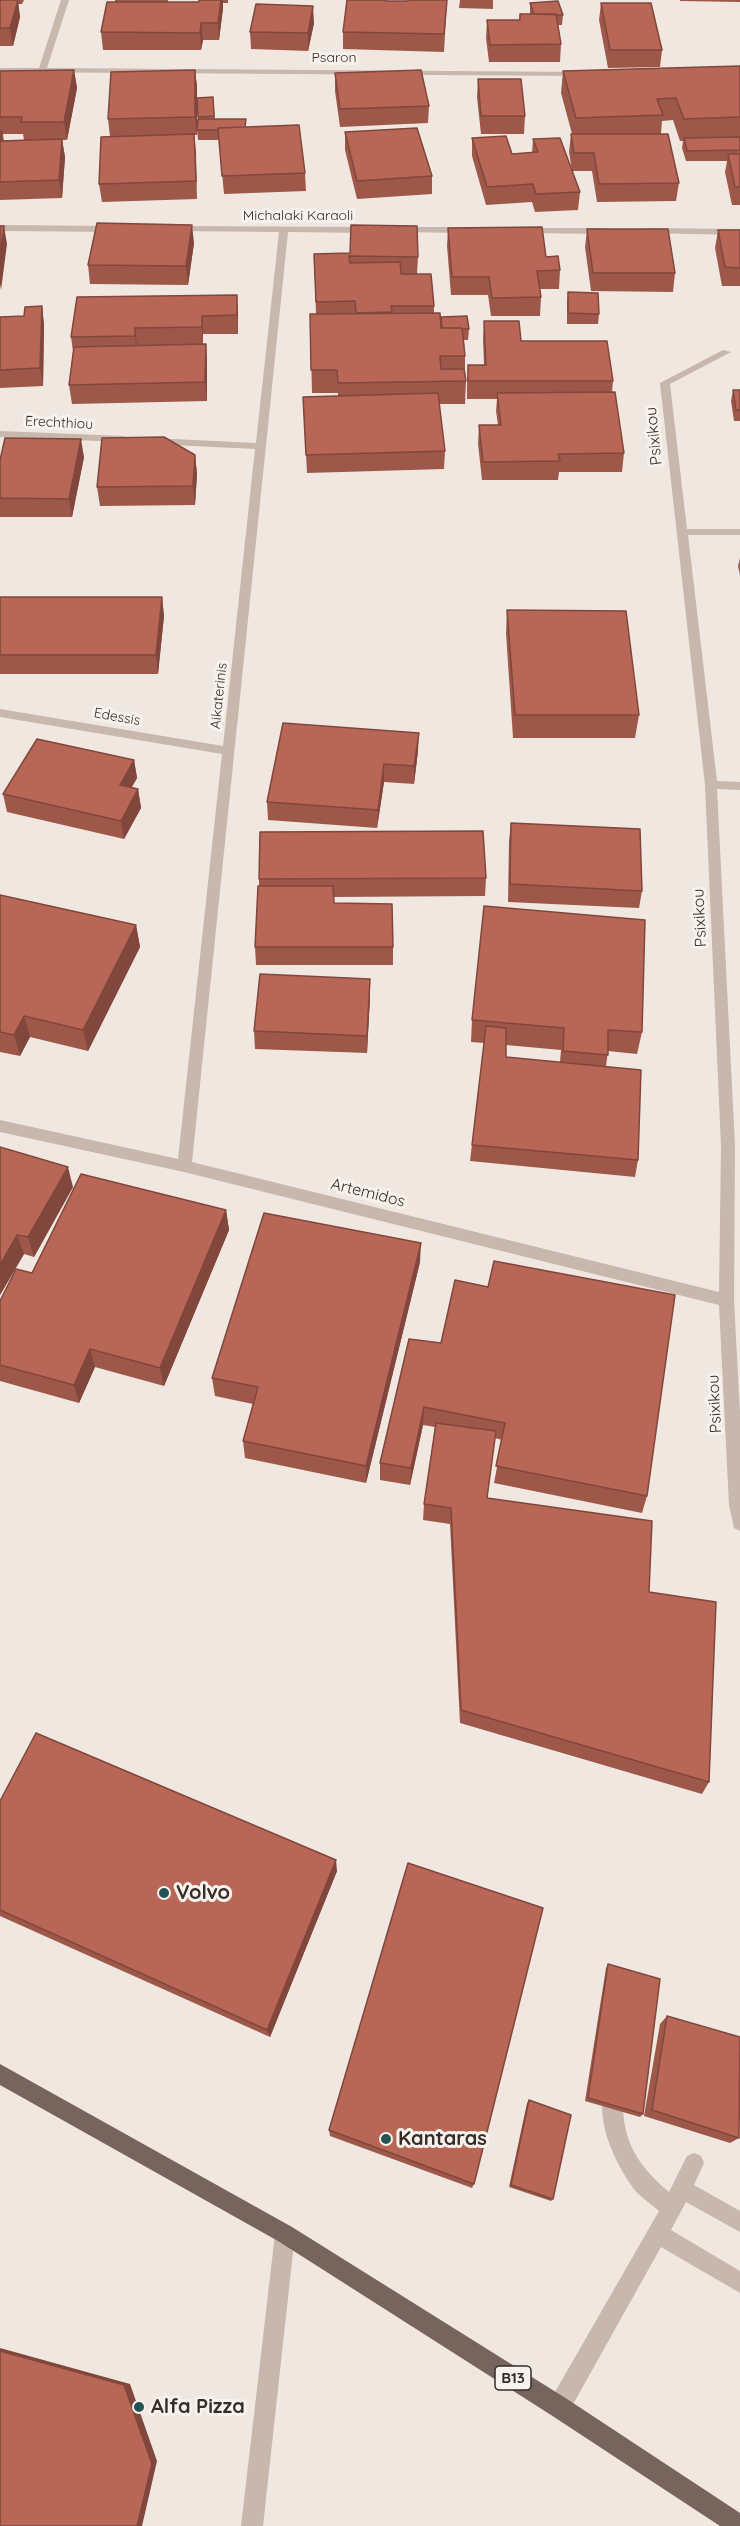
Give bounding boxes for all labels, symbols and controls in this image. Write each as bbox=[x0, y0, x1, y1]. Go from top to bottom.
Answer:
street label: Psaron bbox=[311, 50, 357, 66]
street label: Michalaki Karaoli bbox=[243, 208, 353, 224]
street label: Psixikou bbox=[641, 406, 667, 466]
street label: Erechthiou bbox=[24, 413, 94, 433]
street label: Aikaterinis bbox=[207, 662, 231, 730]
street label: Edessis bbox=[92, 705, 142, 729]
street label: Psixikou bbox=[689, 888, 711, 948]
street label: Artemidos bbox=[329, 1175, 407, 1211]
street label: Psixikou bbox=[704, 1374, 726, 1434]
place label: Volvo bbox=[176, 1881, 230, 1905]
marker: Volvo bbox=[157, 1886, 171, 1900]
place label: Kantaras bbox=[398, 2127, 487, 2151]
marker: Kantaras bbox=[379, 2132, 393, 2146]
road number: B13 bbox=[495, 2366, 531, 2390]
place label: Alfa Pizza bbox=[151, 2395, 245, 2419]
marker: Alfa Pizza bbox=[132, 2400, 146, 2414]

